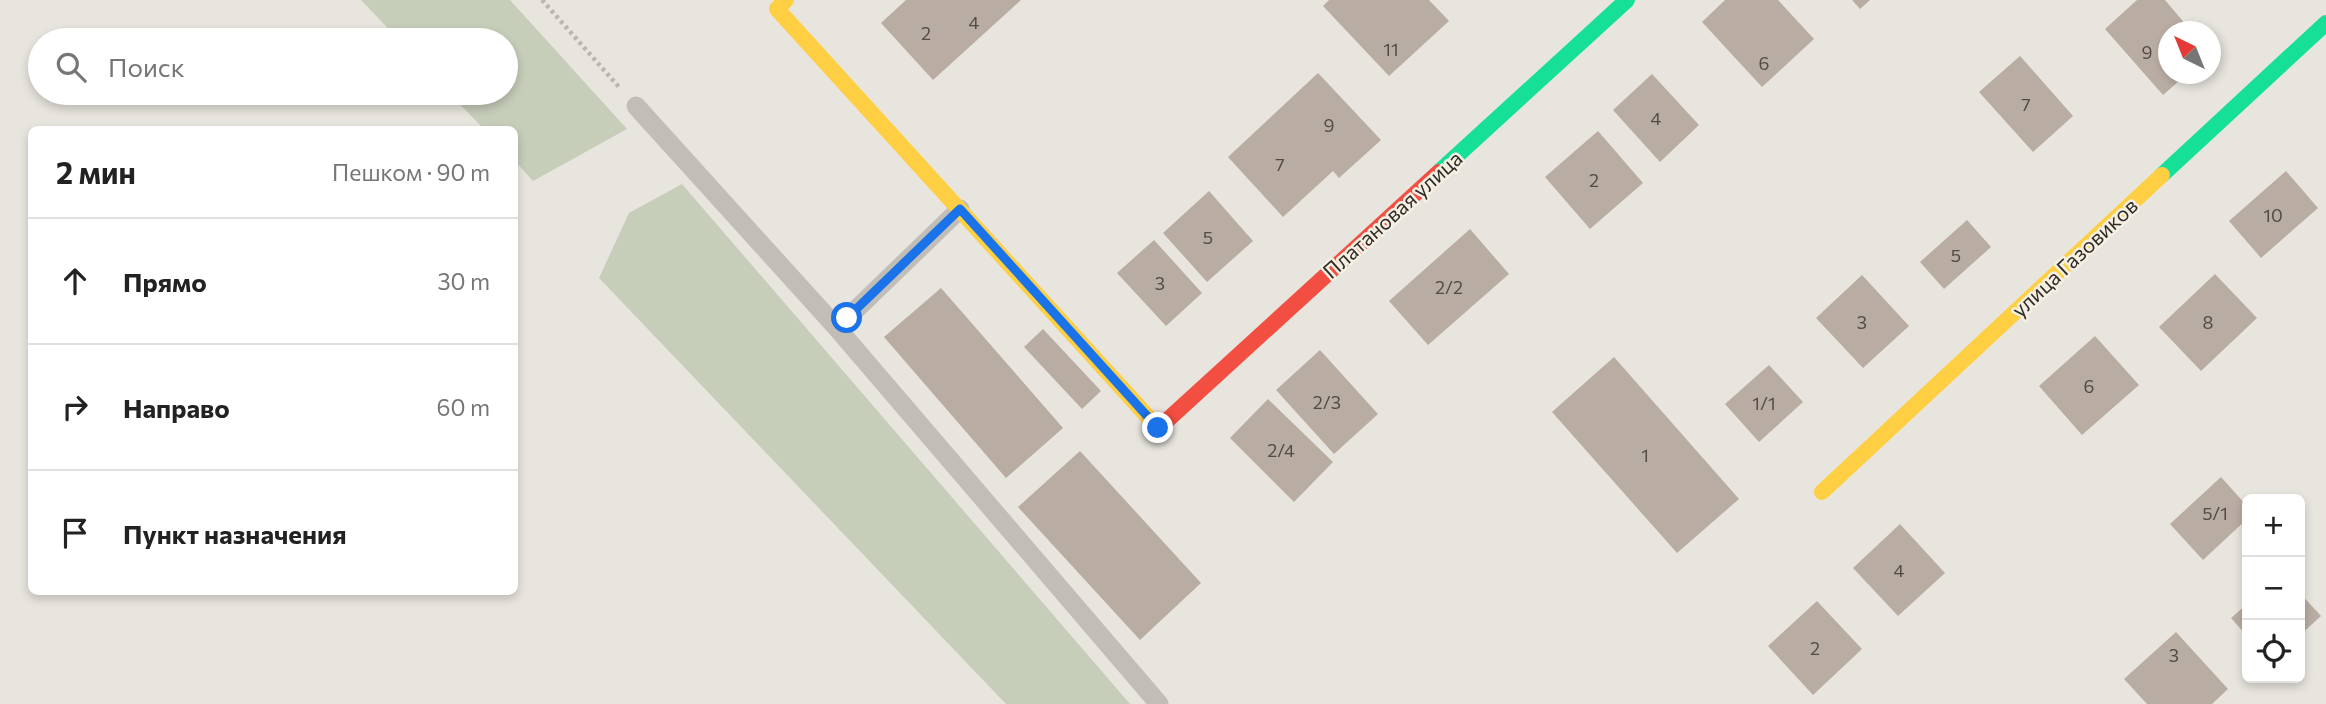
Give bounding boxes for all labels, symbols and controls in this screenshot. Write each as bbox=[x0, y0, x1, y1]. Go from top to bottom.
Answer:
house number: 4 bbox=[969, 11, 980, 33]
north arrow bbox=[2158, 21, 2221, 84]
house number: 2 bbox=[921, 22, 931, 44]
search box bbox=[28, 28, 518, 105]
house number: 11 bbox=[1383, 38, 1399, 60]
house number: 9 bbox=[2142, 41, 2152, 63]
icon: search bbox=[52, 48, 90, 86]
text: Поиск bbox=[108, 51, 185, 82]
house number: 6 bbox=[1759, 52, 1769, 74]
house number: 7 bbox=[2021, 93, 2031, 115]
house number: 4 bbox=[1651, 107, 1662, 129]
house number: 9 bbox=[1324, 114, 1334, 136]
street label: Платановая улица bbox=[1317, 145, 1467, 283]
text: 2 мин bbox=[56, 153, 136, 190]
house number: 7 bbox=[1275, 153, 1285, 175]
text: Пешком · 90 m bbox=[332, 158, 490, 186]
house number: 2 bbox=[1589, 169, 1599, 191]
street label: улица Газовиков bbox=[2006, 192, 2142, 322]
house number: 10 bbox=[2263, 204, 2283, 226]
house number: 5 bbox=[1203, 226, 1213, 248]
house number: 5 bbox=[1951, 244, 1961, 266]
icon: ahead bbox=[56, 262, 94, 300]
text: Прямо bbox=[123, 266, 207, 297]
text: 30 m bbox=[437, 267, 490, 295]
house number: 3 bbox=[1155, 272, 1165, 294]
house number: 2/2 bbox=[1435, 276, 1463, 298]
route start bbox=[831, 302, 862, 333]
house number: 3 bbox=[1857, 311, 1867, 333]
house number: 8 bbox=[2203, 311, 2214, 333]
house number: 6 bbox=[2084, 375, 2094, 397]
icon: right bbox=[56, 388, 94, 426]
house number: 2/3 bbox=[1313, 391, 1341, 413]
text: Направо bbox=[123, 392, 230, 423]
house number: 1/1 bbox=[1752, 392, 1776, 414]
text: 60 m bbox=[437, 393, 490, 421]
route end bbox=[1142, 412, 1173, 443]
house number: 2/4 bbox=[1267, 439, 1295, 461]
house number: 1 bbox=[1641, 444, 1649, 466]
map controls bbox=[2242, 494, 2305, 683]
button: + bbox=[2242, 494, 2305, 557]
house number: 5/1 bbox=[2202, 502, 2228, 524]
icon: arrive bbox=[56, 514, 94, 552]
text: Пункт назначения bbox=[123, 518, 347, 549]
button: − bbox=[2242, 557, 2305, 620]
house number: 4 bbox=[1894, 559, 1905, 581]
button: locate bbox=[2242, 620, 2305, 683]
house number: 2 bbox=[1810, 637, 1820, 659]
house number: 3 bbox=[2169, 644, 2179, 666]

